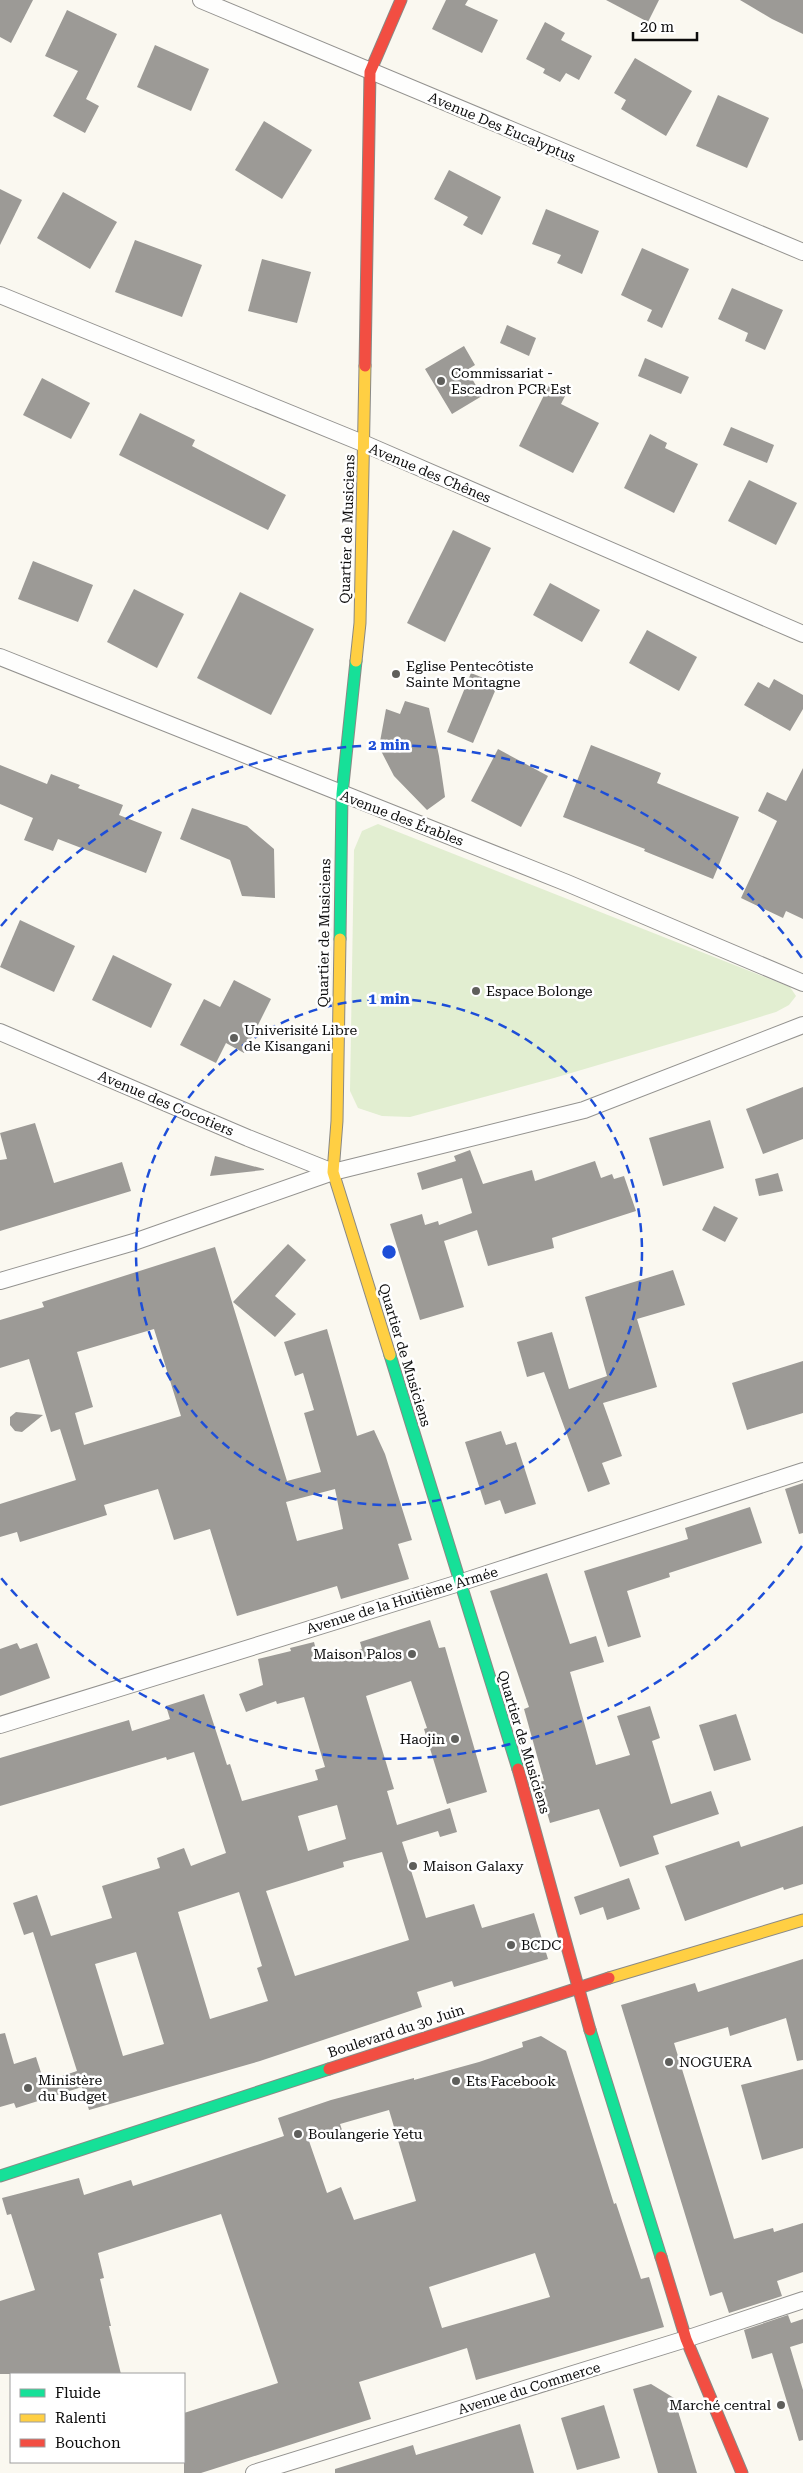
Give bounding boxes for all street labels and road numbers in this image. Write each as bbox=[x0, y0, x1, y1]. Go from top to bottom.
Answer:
street label: Avenue Des Eucalyptus bbox=[426, 89, 578, 165]
street label: Avenue des Chênes bbox=[367, 440, 494, 506]
street label: Quartier de Musiciens bbox=[336, 454, 358, 604]
street label: Avenue des Érables bbox=[338, 787, 466, 849]
street label: Quartier de Musiciens bbox=[315, 858, 333, 1008]
street label: Avenue des Cocotiers bbox=[96, 1067, 236, 1139]
street label: Quartier de Musiciens bbox=[376, 1281, 435, 1429]
street label: Avenue de la Huitième Armée bbox=[304, 1563, 500, 1637]
street label: Quartier de Musiciens bbox=[495, 1668, 554, 1816]
street label: Boulevard du 30 Juin bbox=[326, 2001, 466, 2061]
street label: Avenue du Commerce bbox=[456, 2359, 602, 2417]

